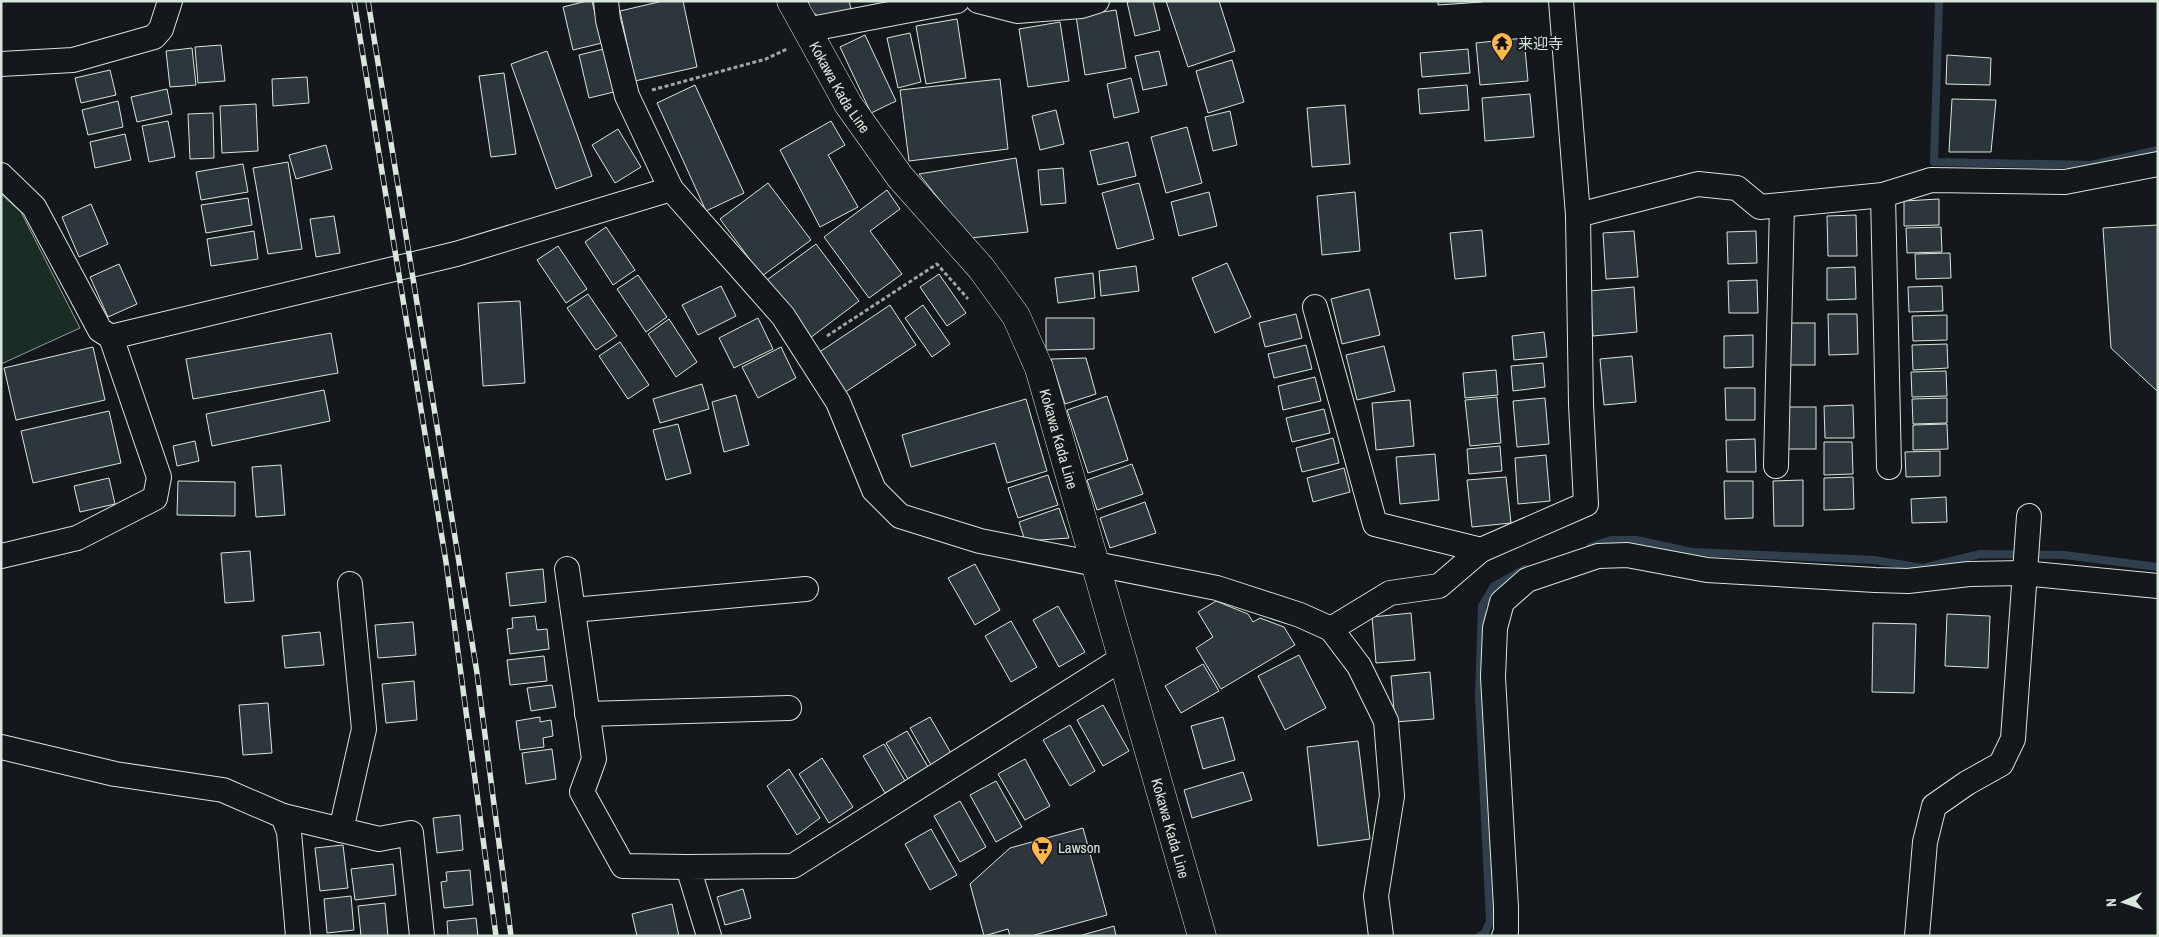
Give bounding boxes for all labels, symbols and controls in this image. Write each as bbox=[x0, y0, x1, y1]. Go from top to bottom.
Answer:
temple icon: 来迎寺 bbox=[1490, 31, 1514, 62]
place label: 来迎寺 bbox=[1518, 33, 1563, 54]
street label: Kokawa Kada Line bbox=[805, 37, 876, 137]
street label: Kokawa Kada Line bbox=[1035, 386, 1084, 491]
street label: Kokawa Kada Line bbox=[1147, 775, 1195, 881]
supermarket icon: Lawson bbox=[1030, 835, 1054, 866]
place label: Lawson bbox=[1058, 837, 1100, 858]
north arrow bbox=[2099, 877, 2149, 927]
text: N bbox=[2102, 898, 2120, 907]

